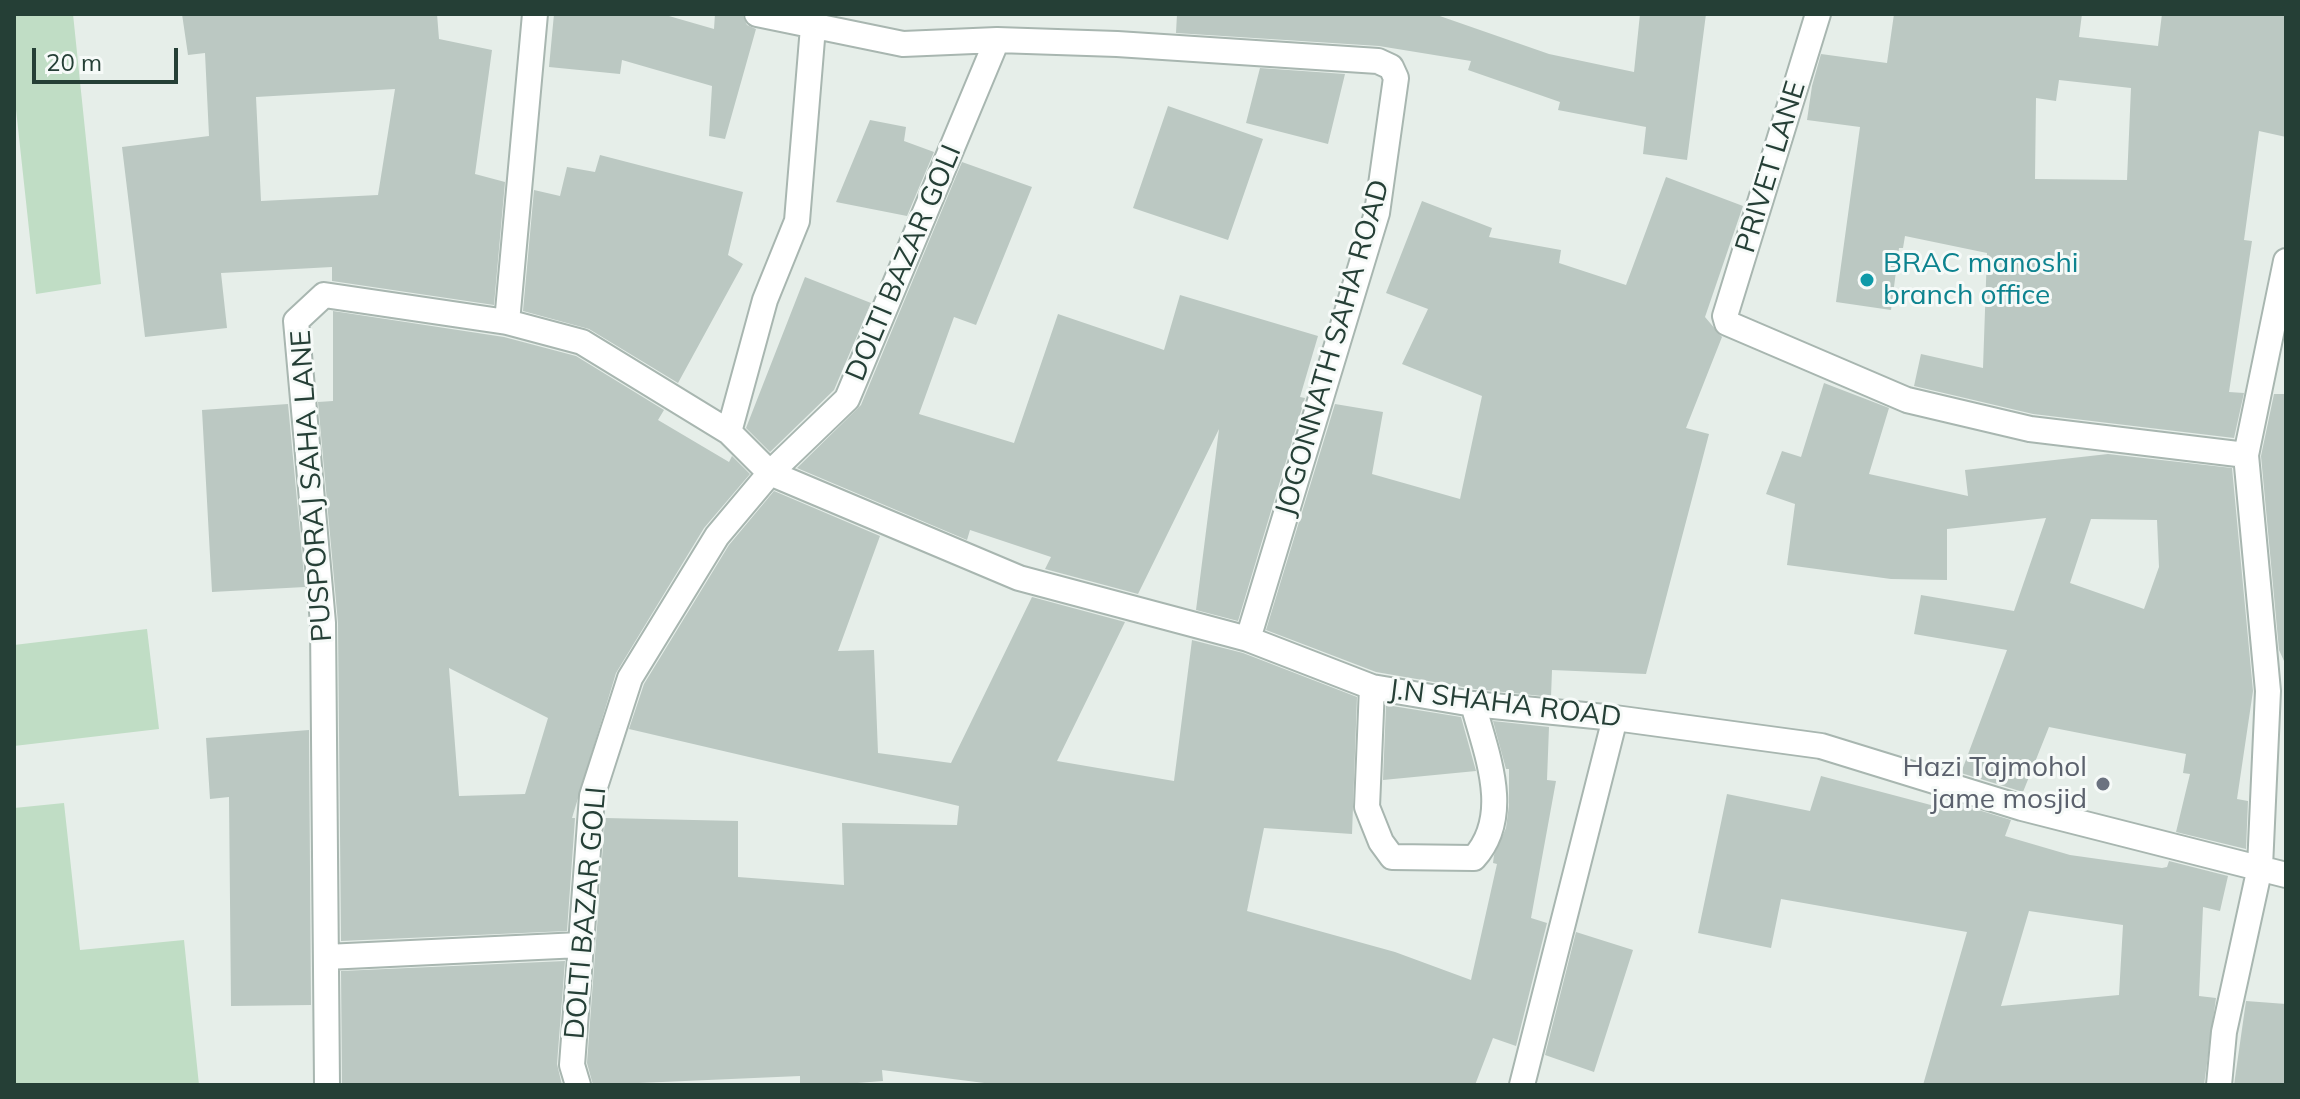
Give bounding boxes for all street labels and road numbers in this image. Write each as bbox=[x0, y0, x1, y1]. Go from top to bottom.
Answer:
street label: PRIVET LANE bbox=[1729, 77, 1813, 257]
street label: DOLTI BAZAR GOLI bbox=[839, 140, 969, 386]
street label: JOGONNATH SAHA ROAD bbox=[1269, 176, 1397, 520]
street label: PUSPORAJ SAHA LANE bbox=[284, 329, 340, 643]
street label: J.N SHAHA ROAD bbox=[1387, 673, 1623, 735]
street label: DOLTI BAZAR GOLI bbox=[558, 785, 614, 1041]

